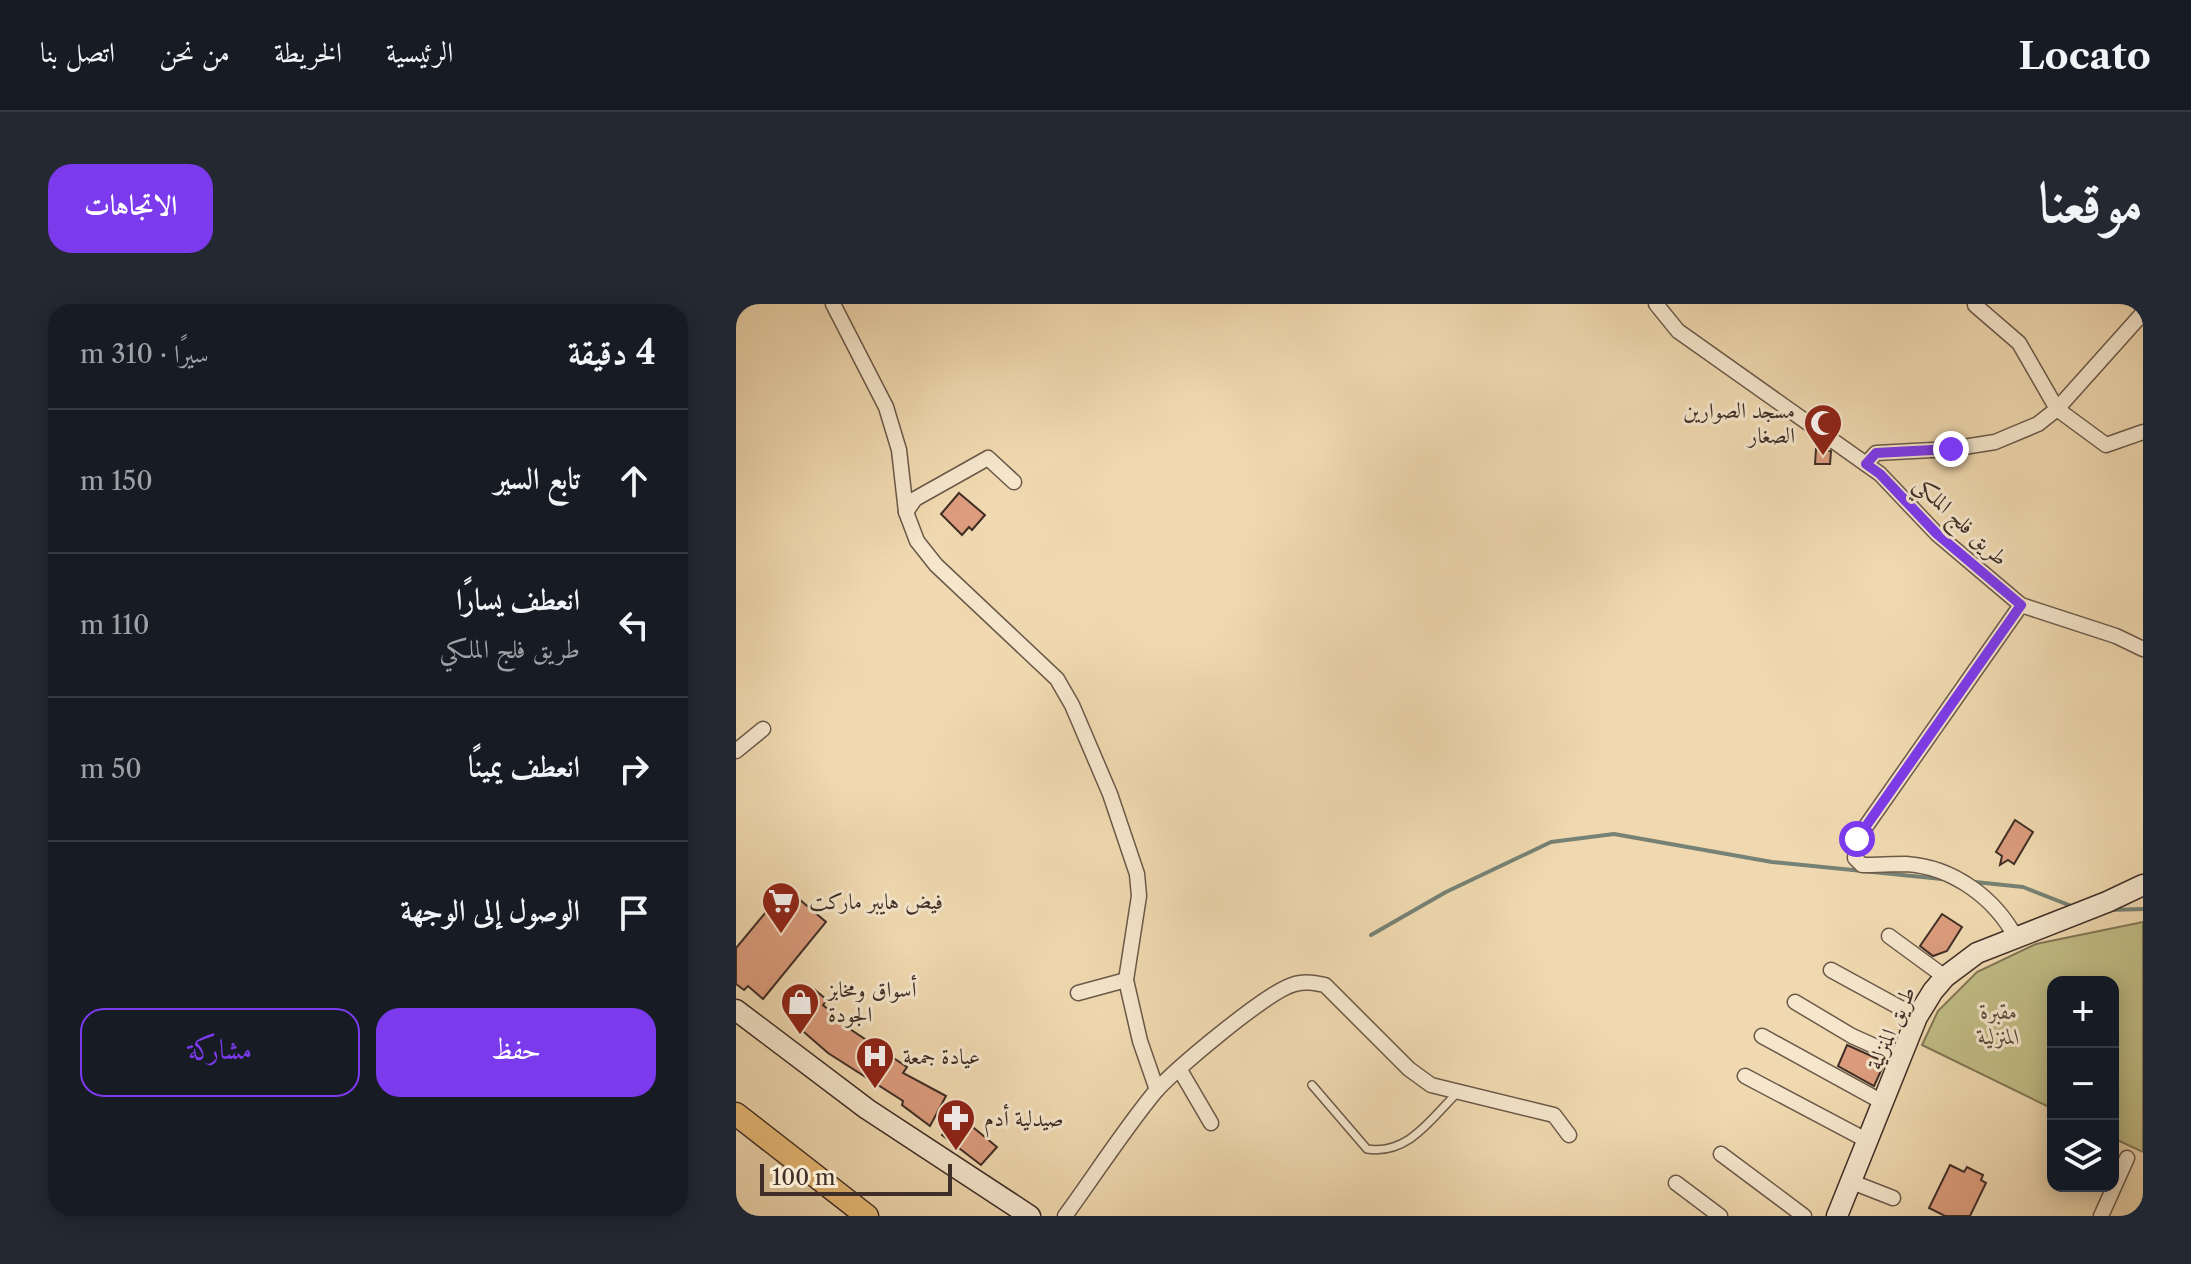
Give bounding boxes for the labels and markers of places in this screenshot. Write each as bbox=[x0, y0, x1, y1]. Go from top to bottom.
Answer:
place label: مسجد الصوارين الصغار bbox=[1683, 397, 1795, 449]
mosque icon: مسجد الصوارين الصغار bbox=[1802, 402, 1844, 457]
supermarket icon: فيض هايبر ماركت bbox=[760, 880, 802, 935]
place label: فيض هايبر ماركت bbox=[809, 888, 943, 915]
place label: أسواق ومخابز الجودة bbox=[826, 974, 917, 1028]
shop icon: أسواق ومخابز الجودة bbox=[779, 981, 821, 1036]
hospital icon: عيادة جمعة bbox=[854, 1035, 896, 1090]
place label: عيادة جمعة bbox=[903, 1043, 980, 1070]
pharmacy icon: صيدلية أدم bbox=[935, 1097, 977, 1152]
place label: صيدلية أدم bbox=[984, 1103, 1064, 1138]

